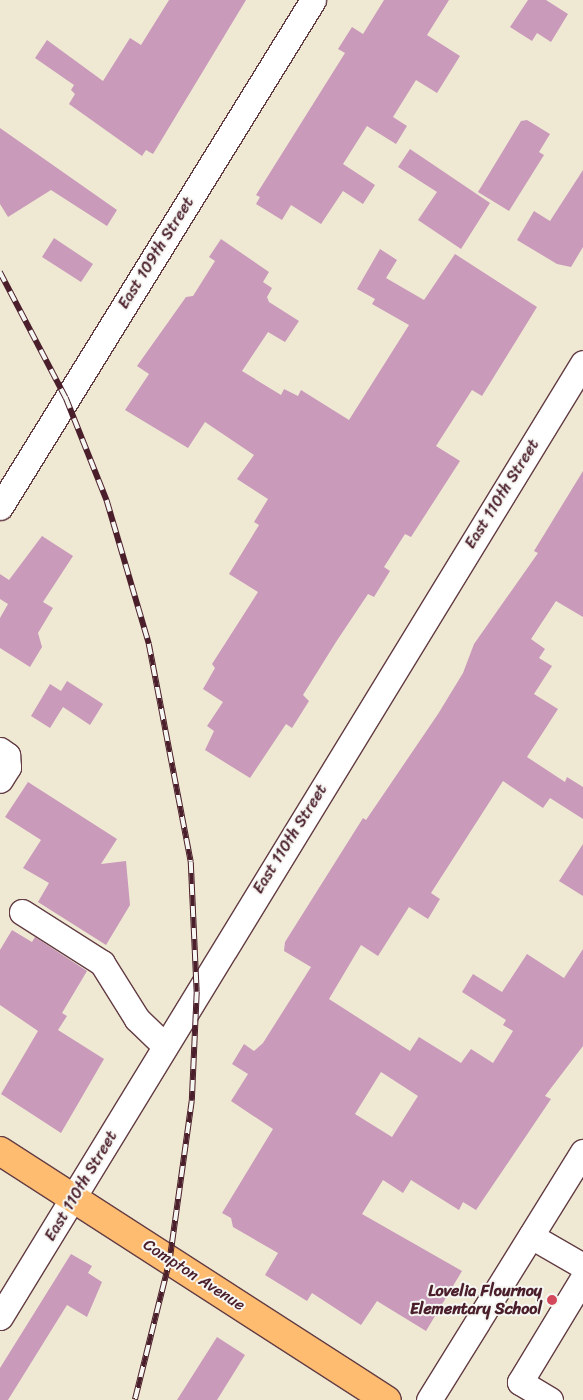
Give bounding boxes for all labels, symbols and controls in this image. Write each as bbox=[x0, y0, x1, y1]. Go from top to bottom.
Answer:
street label: East 109th Street bbox=[114, 194, 198, 312]
street label: East 110th Street bbox=[461, 436, 543, 552]
street label: East 110th Street bbox=[249, 781, 331, 897]
street label: East 110th Street bbox=[41, 1127, 121, 1245]
street label: Compton Avenue bbox=[140, 1235, 248, 1315]
place label: Lovelia Flournoy Elementary School bbox=[410, 1281, 542, 1319]
marker: Lovelia Flournoy Elementary School bbox=[546, 1294, 558, 1306]

